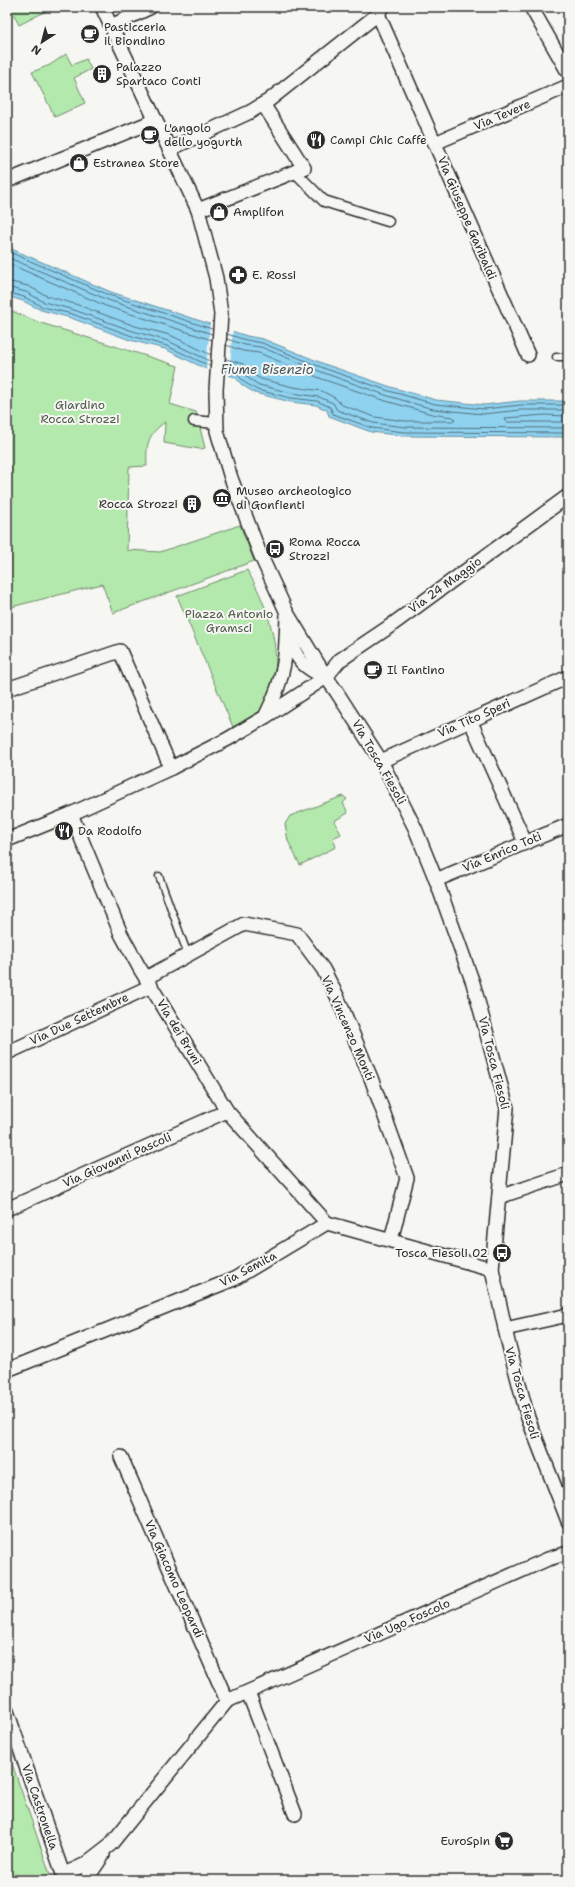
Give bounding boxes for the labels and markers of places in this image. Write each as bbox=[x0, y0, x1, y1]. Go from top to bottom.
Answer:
place label: Pasticceria il Biondino bbox=[104, 19, 166, 49]
cafe icon: Pasticceria il Biondino bbox=[79, 23, 101, 45]
place label: Palazzo Spartaco Conti bbox=[116, 59, 201, 89]
building icon: Palazzo Spartaco Conti bbox=[91, 63, 113, 85]
place label: L'angolo dello yogurth bbox=[164, 120, 243, 150]
cafe icon: L'angolo dello yogurth bbox=[139, 124, 161, 146]
restaurant icon: Campi Chic Caffe bbox=[305, 129, 327, 151]
place label: Campi Chic Caffe bbox=[330, 132, 427, 148]
shop icon: Estranea Store bbox=[68, 152, 90, 174]
place label: Estranea Store bbox=[93, 155, 180, 171]
shop icon: Amplifon bbox=[208, 201, 230, 223]
place label: Amplifon bbox=[233, 204, 284, 220]
pharmacy icon: E. Rossi bbox=[227, 264, 249, 286]
place label: E. Rossi bbox=[252, 267, 296, 283]
place label: Museo archeologico di Gonfienti bbox=[236, 483, 352, 513]
museum icon: Museo archeologico di Gonfienti bbox=[211, 487, 233, 509]
building icon: Rocca Strozzi bbox=[181, 493, 203, 515]
place label: Rocca Strozzi bbox=[99, 496, 178, 512]
place label: Roma Rocca Strozzi bbox=[289, 534, 361, 564]
bus stop icon: Roma Rocca Strozzi bbox=[264, 538, 286, 560]
cafe icon: Il Fantino bbox=[362, 659, 384, 681]
place label: Il Fantino bbox=[387, 662, 445, 678]
restaurant icon: Da Rodolfo bbox=[53, 820, 75, 842]
place label: Da Rodolfo bbox=[78, 823, 142, 839]
bus stop icon: Tosca Fiesoli 02 bbox=[491, 1242, 513, 1264]
place label: Tosca Fiesoli 02 bbox=[395, 1245, 488, 1261]
supermarket icon: EuroSpin bbox=[493, 1830, 515, 1852]
place label: EuroSpin bbox=[440, 1833, 490, 1849]

